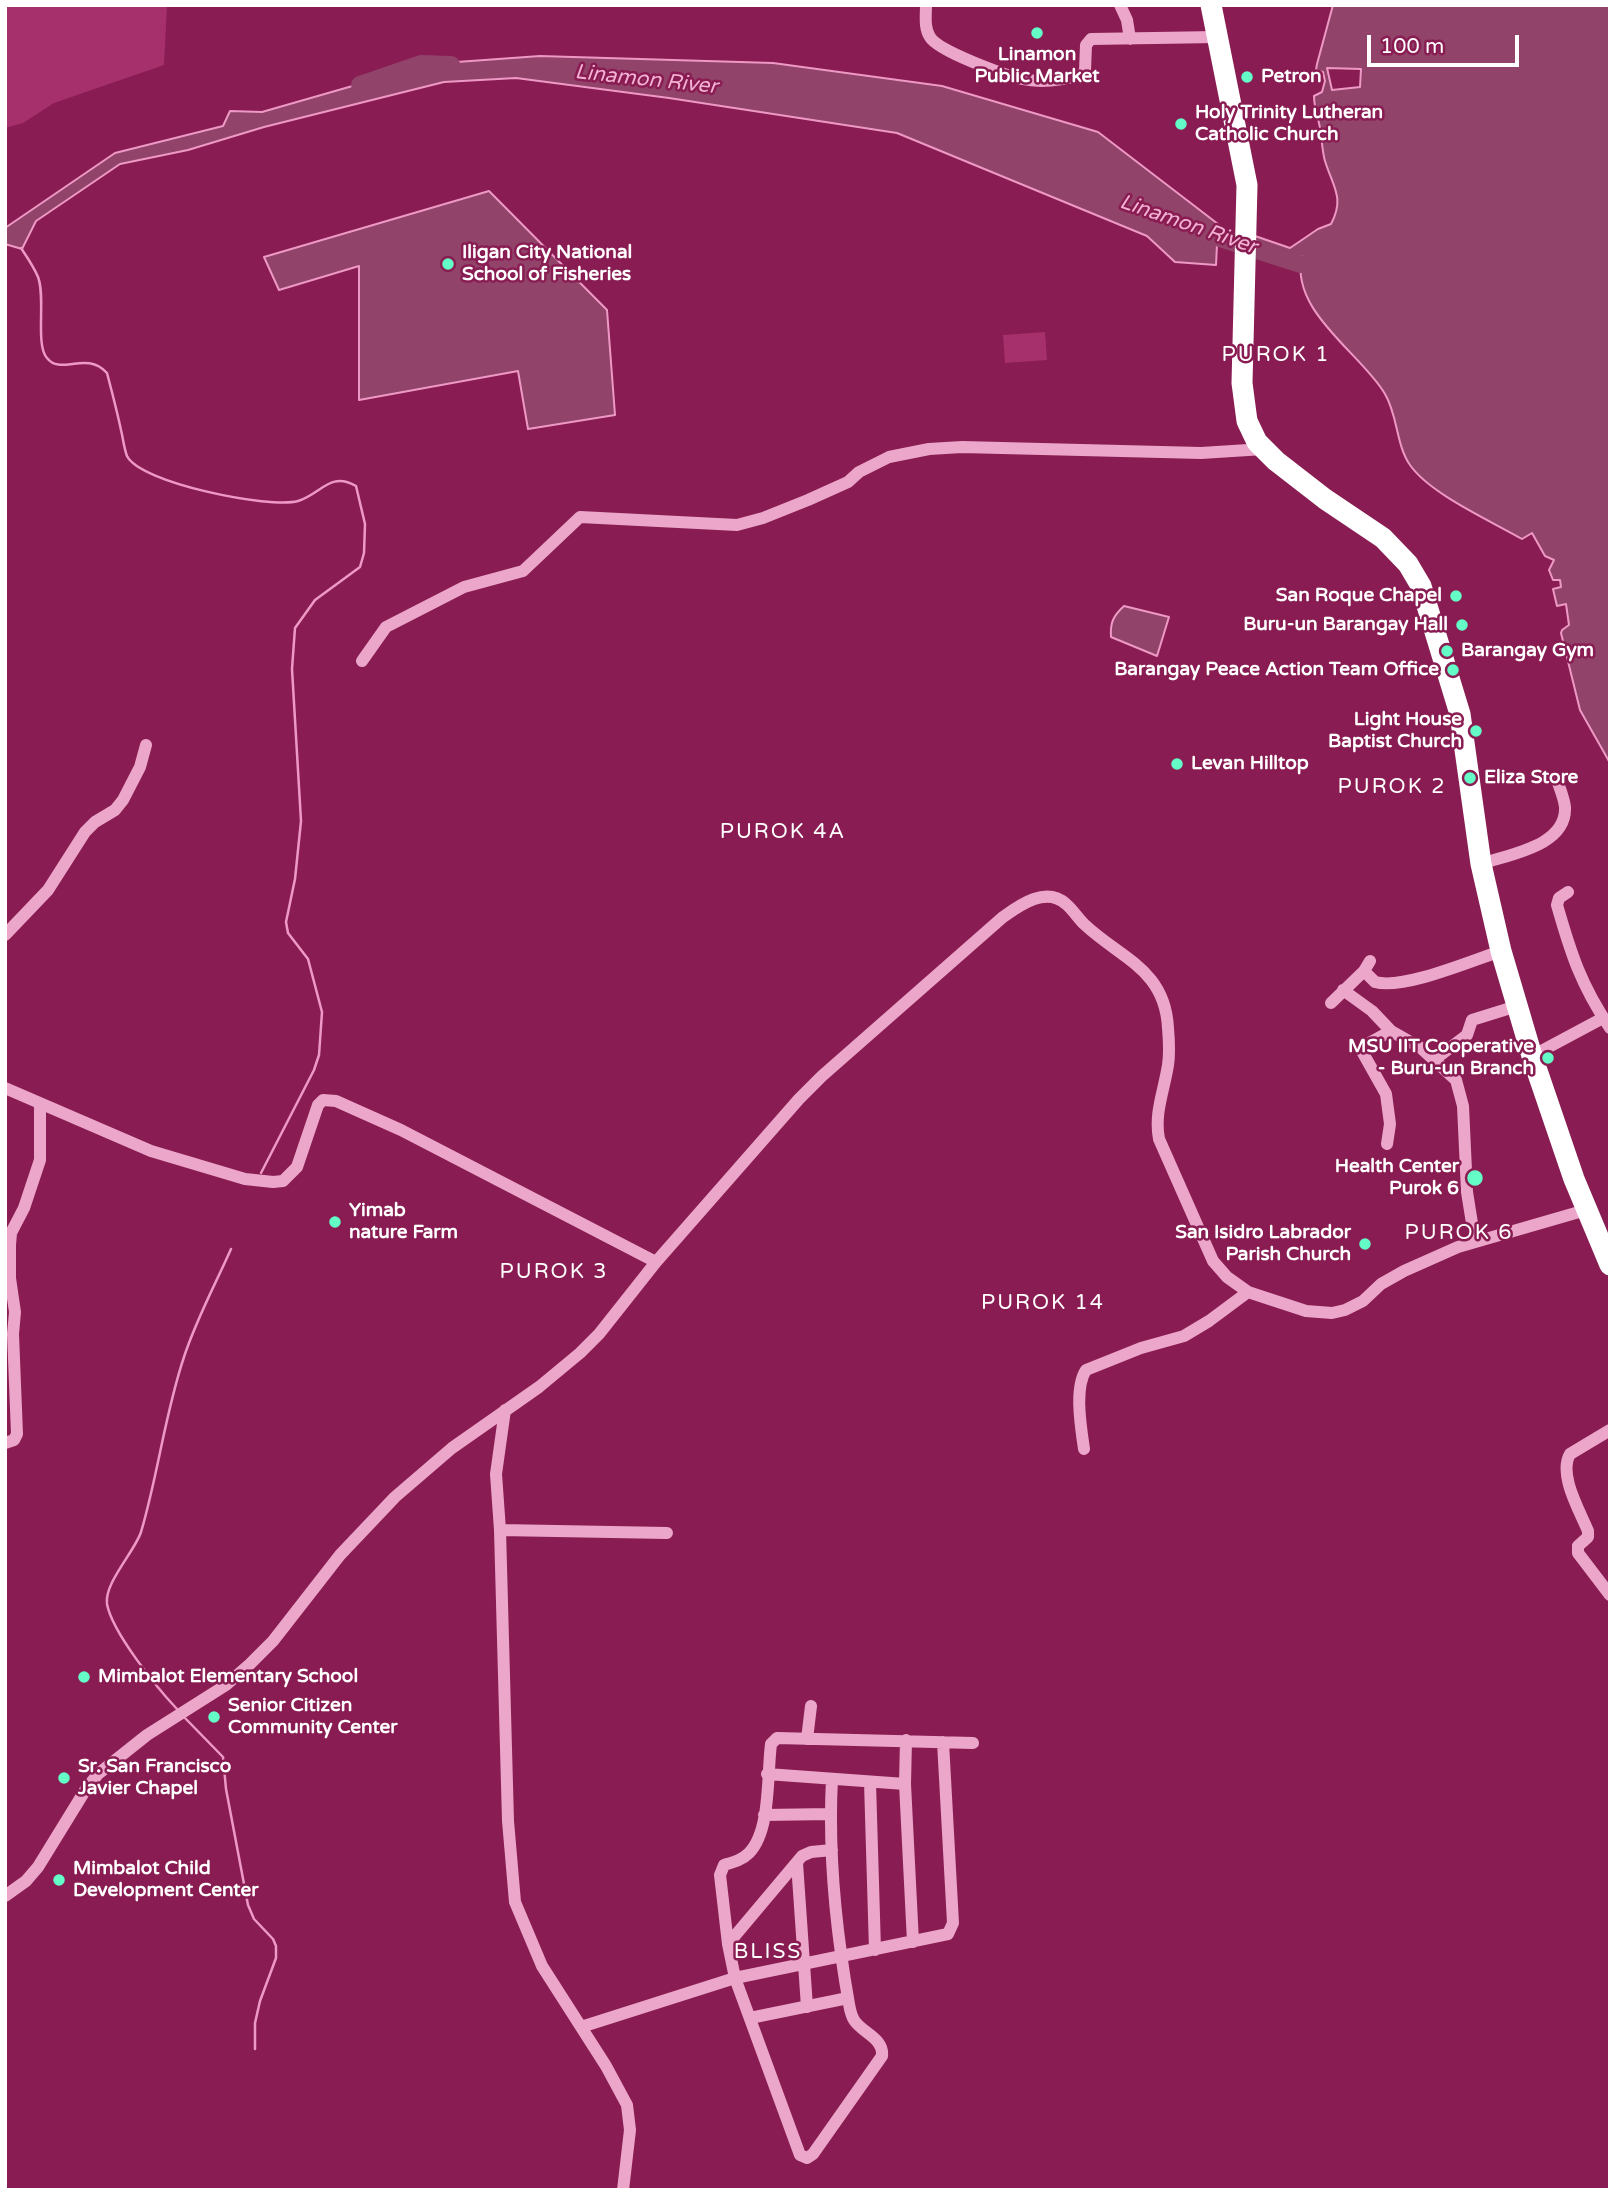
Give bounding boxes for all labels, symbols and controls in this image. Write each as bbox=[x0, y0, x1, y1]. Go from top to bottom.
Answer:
scale bar bbox=[1370, 21, 1522, 65]
marker: Linamon Public Market bbox=[1029, 25, 1045, 41]
text: 100 m bbox=[1380, 34, 1444, 59]
place label: Linamon Public Market bbox=[974, 44, 1100, 88]
water label: Linamon River bbox=[573, 60, 719, 100]
place label: Petron bbox=[1261, 66, 1322, 88]
marker: Petron bbox=[1239, 69, 1255, 85]
place label: Holy Trinity Lutheran Catholic Church bbox=[1195, 102, 1383, 146]
marker: Holy Trinity Lutheran Catholic Church bbox=[1173, 116, 1189, 132]
water label: Linamon River bbox=[1116, 190, 1260, 260]
place label: Iligan City National School of Fisheries bbox=[462, 242, 632, 286]
marker: Iligan City National School of Fisheries bbox=[440, 256, 456, 272]
district label: PUROK 1 bbox=[1222, 342, 1330, 368]
place label: San Roque Chapel bbox=[1276, 585, 1442, 607]
marker: San Roque Chapel bbox=[1448, 588, 1464, 604]
place label: Buru-un Barangay Hall bbox=[1243, 614, 1448, 636]
marker: Buru-un Barangay Hall bbox=[1454, 617, 1470, 633]
place label: Barangay Gym bbox=[1461, 640, 1594, 662]
marker: Barangay Gym bbox=[1439, 643, 1455, 659]
place label: Barangay Peace Action Team Office bbox=[1114, 659, 1439, 681]
marker: Barangay Peace Action Team Office bbox=[1445, 662, 1461, 678]
place label: Light House Baptist Church bbox=[1328, 709, 1462, 753]
marker: Light House Baptist Church bbox=[1468, 723, 1484, 739]
place label: Levan Hilltop bbox=[1191, 753, 1309, 775]
marker: Levan Hilltop bbox=[1169, 756, 1185, 772]
place label: Eliza Store bbox=[1484, 767, 1578, 789]
marker: Eliza Store bbox=[1462, 770, 1478, 786]
district label: PUROK 2 bbox=[1338, 774, 1446, 800]
district label: PUROK 4A bbox=[721, 819, 845, 845]
place label: MSU IIT Cooperative - Buru-un Branch bbox=[1348, 1036, 1534, 1080]
marker: MSU IIT Cooperative - Buru-un Branch bbox=[1540, 1050, 1556, 1066]
place label: Health Center Purok 6 bbox=[1335, 1156, 1459, 1200]
marker: Health Center Purok 6 bbox=[1465, 1168, 1485, 1188]
place label: Yimab nature Farm bbox=[349, 1200, 458, 1244]
marker: Yimab nature Farm bbox=[327, 1214, 343, 1230]
district label: PUROK 6 bbox=[1405, 1220, 1513, 1246]
place label: San Isidro Labrador Parish Church bbox=[1175, 1222, 1351, 1266]
marker: San Isidro Labrador Parish Church bbox=[1357, 1236, 1373, 1252]
district label: PUROK 3 bbox=[500, 1259, 608, 1285]
district label: PUROK 14 bbox=[982, 1290, 1104, 1316]
place label: Mimbalot Elementary School bbox=[98, 1666, 358, 1688]
marker: Mimbalot Elementary School bbox=[76, 1669, 92, 1685]
place label: Senior Citizen Community Center bbox=[228, 1695, 398, 1739]
marker: Senior Citizen Community Center bbox=[206, 1709, 222, 1725]
place label: Sr. San Francisco Javier Chapel bbox=[78, 1756, 231, 1800]
marker: Sr. San Francisco Javier Chapel bbox=[56, 1770, 72, 1786]
place label: Mimbalot Child Development Center bbox=[73, 1858, 258, 1902]
marker: Mimbalot Child Development Center bbox=[51, 1872, 67, 1888]
district label: BLISS bbox=[734, 1939, 802, 1965]

